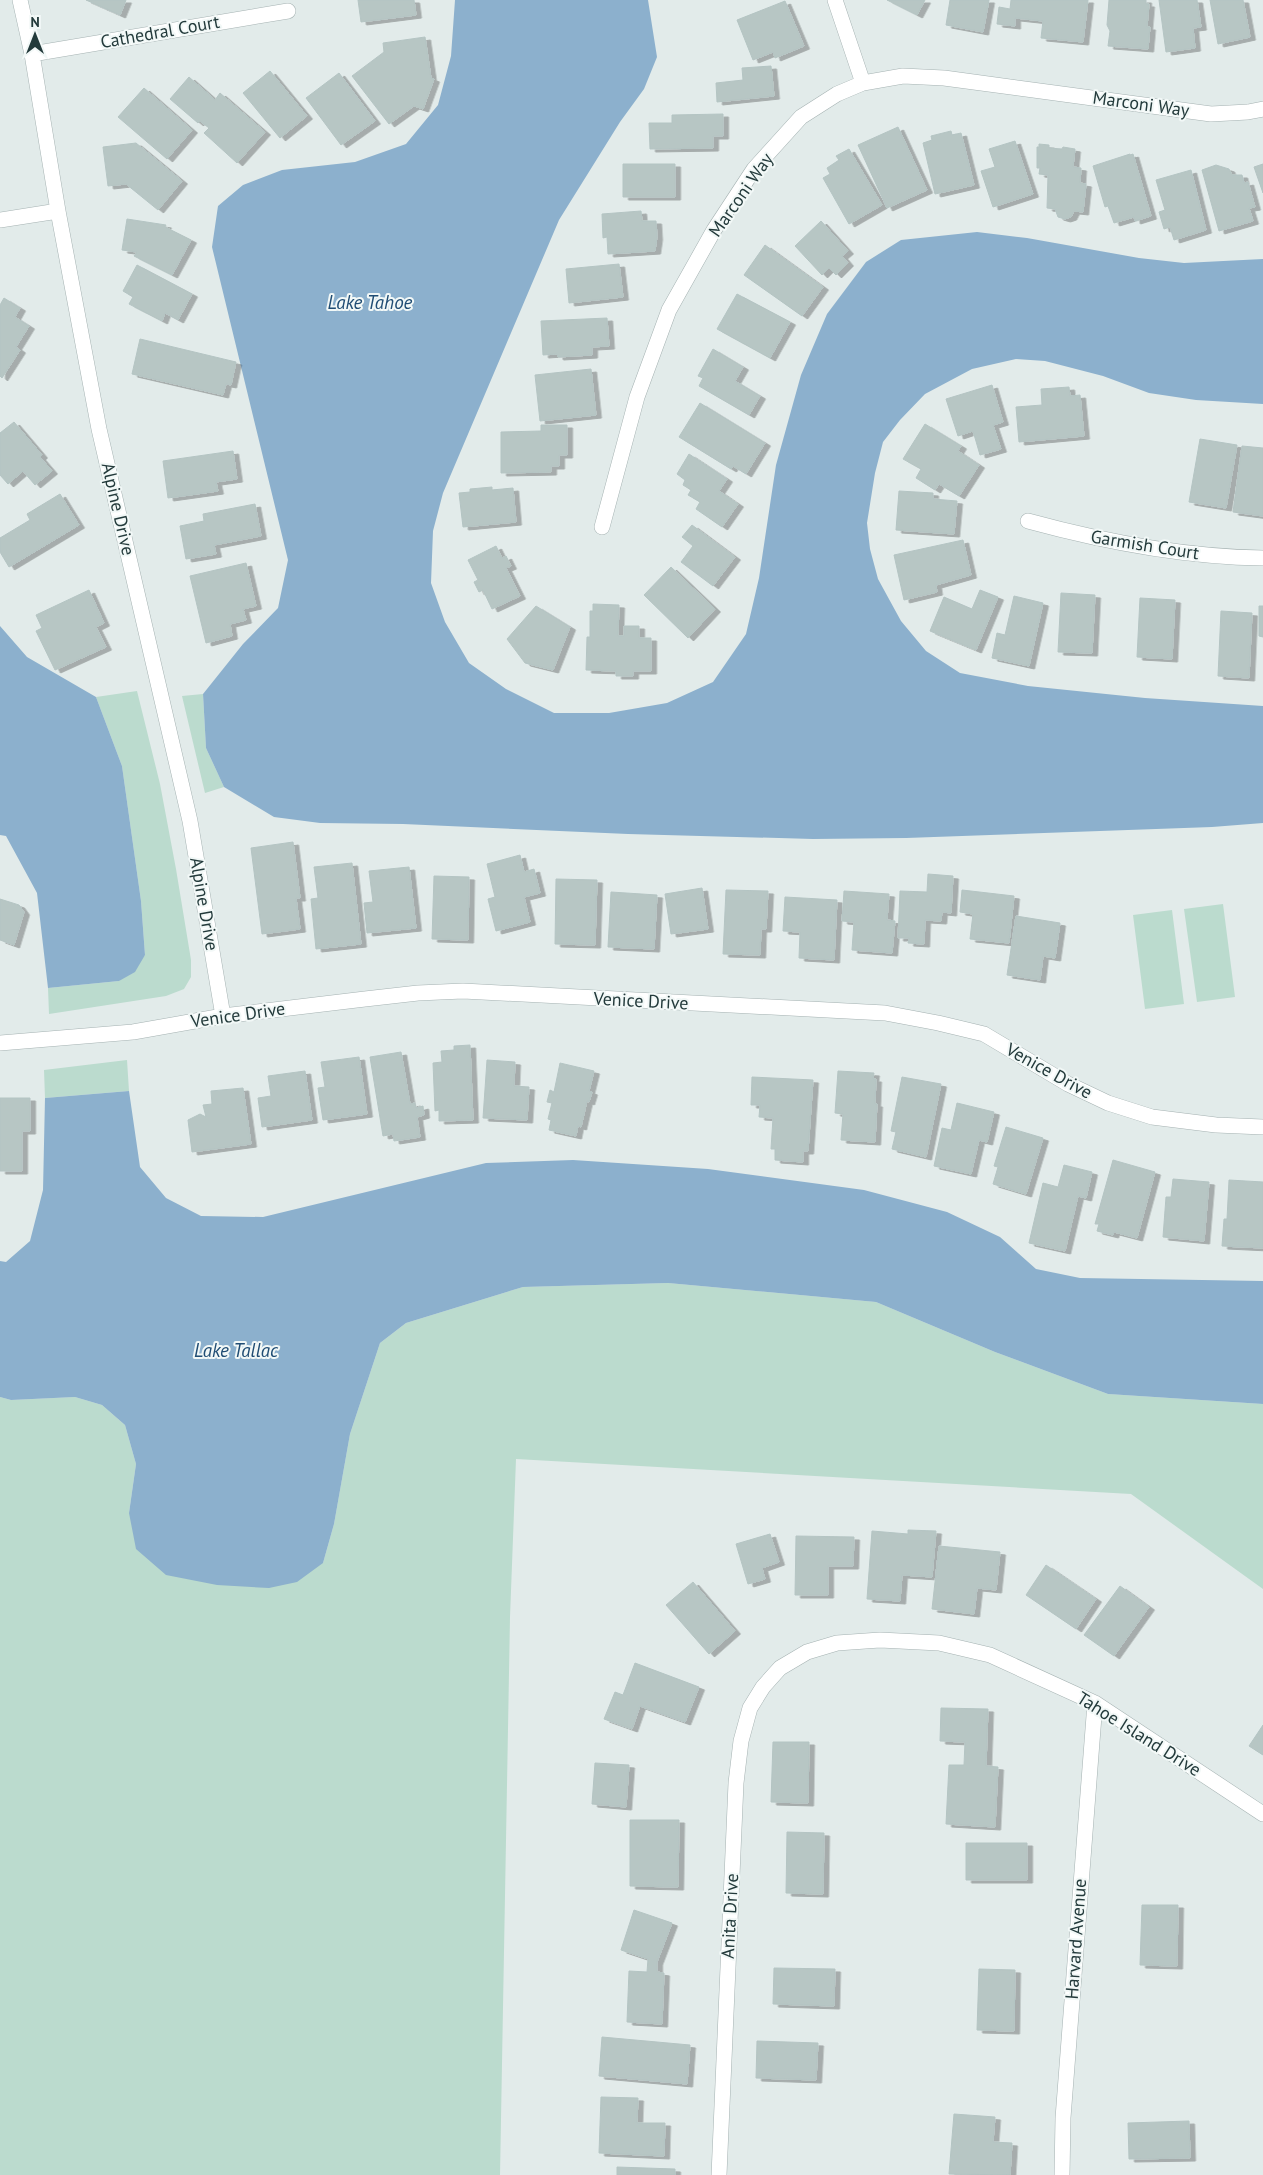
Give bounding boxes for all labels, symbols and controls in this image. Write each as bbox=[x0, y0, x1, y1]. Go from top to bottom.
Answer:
north arrow bbox=[10, 10, 60, 60]
street label: Cathedral Court bbox=[99, 10, 221, 53]
text: N bbox=[30, 13, 40, 31]
street label: Marconi Way bbox=[1091, 85, 1191, 122]
street label: Marconi Way bbox=[703, 148, 778, 241]
water label: Lake Tahoe bbox=[328, 290, 413, 314]
street label: Alpine Drive bbox=[97, 460, 140, 558]
street label: Garmish Court bbox=[1089, 525, 1201, 564]
street label: Alpine Drive bbox=[185, 855, 224, 952]
street label: Venice Drive bbox=[592, 986, 689, 1014]
street label: Venice Drive bbox=[188, 997, 287, 1033]
street label: Venice Drive bbox=[1001, 1037, 1096, 1104]
water label: Lake Tallac bbox=[194, 1338, 279, 1362]
street label: Tahoe Island Drive bbox=[1073, 1686, 1206, 1781]
street label: Anita Drive bbox=[716, 1873, 743, 1959]
street label: Harvard Avenue bbox=[1060, 1878, 1091, 2000]

